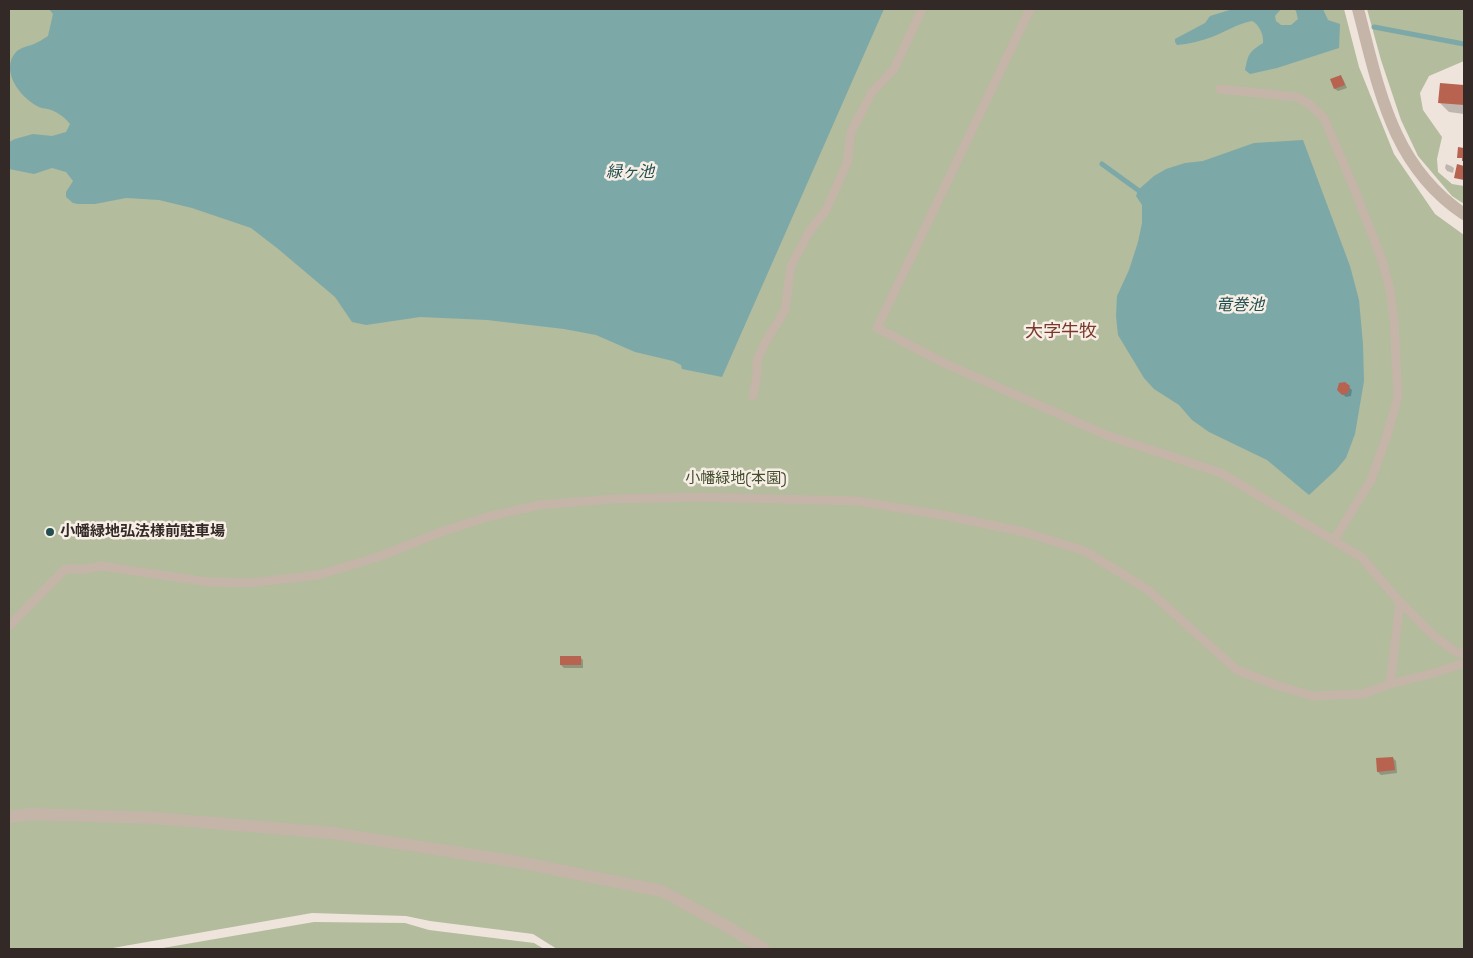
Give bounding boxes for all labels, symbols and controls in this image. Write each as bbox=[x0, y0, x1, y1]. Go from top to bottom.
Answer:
water label: 緑ヶ池 bbox=[606, 163, 654, 183]
water label: 竜巻池 bbox=[1216, 296, 1264, 316]
district label: 大字牛牧 bbox=[1025, 321, 1097, 343]
park label: 小幡緑地(本園) bbox=[685, 470, 787, 488]
place label: 小幡緑地弘法様前駐車場 bbox=[60, 523, 225, 541]
marker: 小幡緑地弘法様前駐車場 bbox=[44, 526, 56, 538]

